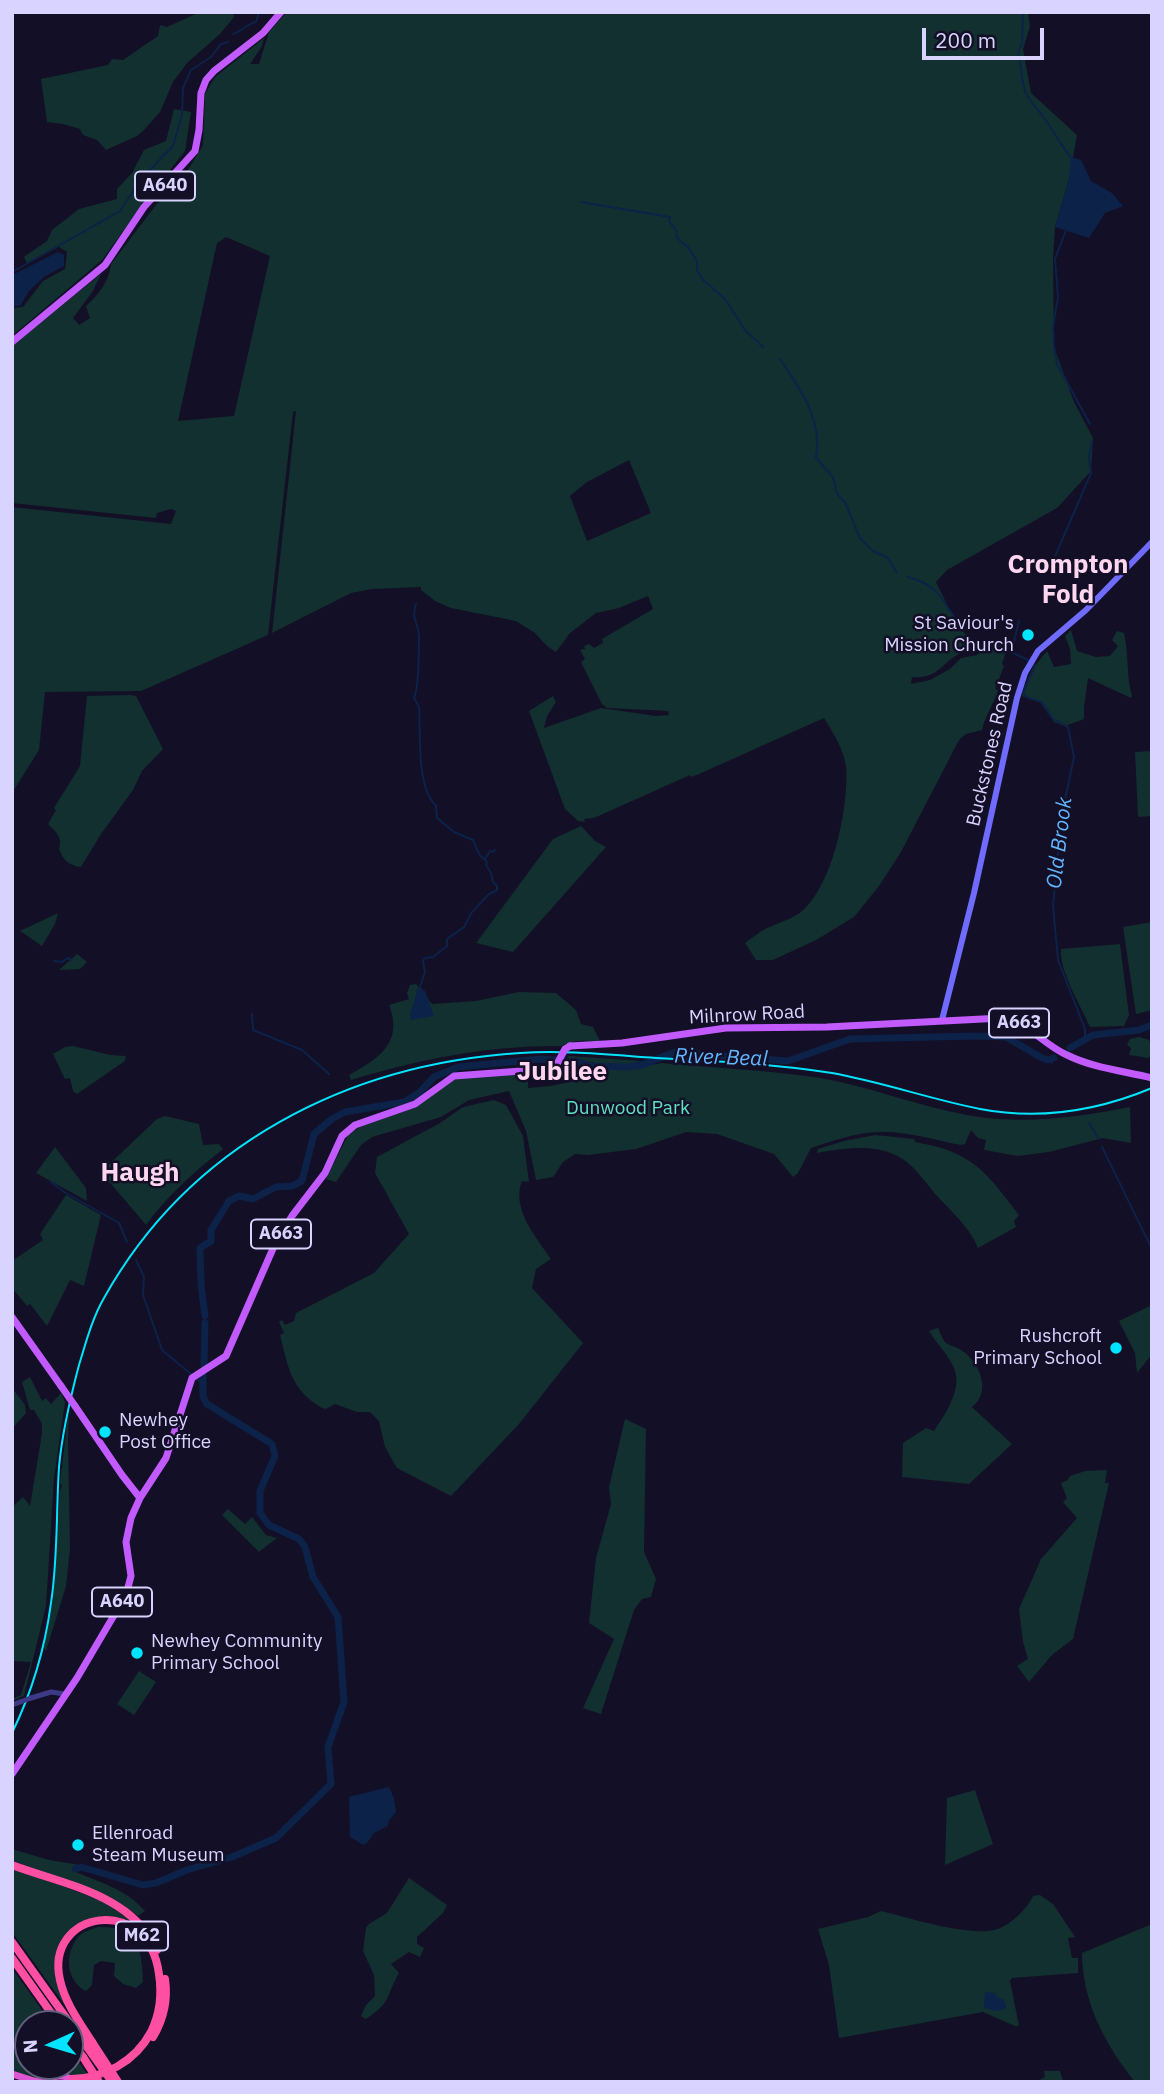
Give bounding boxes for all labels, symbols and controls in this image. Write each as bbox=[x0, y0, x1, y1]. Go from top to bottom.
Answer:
scale bar bbox=[926, 14, 1048, 58]
text: 200 m bbox=[935, 26, 996, 54]
road number: A640 bbox=[135, 172, 195, 201]
district label: Crompton Fold bbox=[1008, 549, 1128, 610]
place label: St Saviour's Mission Church bbox=[884, 613, 1014, 657]
marker: St Saviour's Mission Church bbox=[1020, 627, 1036, 643]
street label: Buckstones Road bbox=[962, 680, 1018, 828]
water label: Old Brook bbox=[1042, 796, 1078, 890]
street label: Milnrow Road bbox=[688, 1001, 806, 1029]
road number: A663 bbox=[989, 1008, 1049, 1038]
water label: River Beal bbox=[674, 1044, 768, 1072]
district label: Jubilee bbox=[517, 1056, 607, 1088]
park label: Dunwood Park bbox=[566, 1098, 690, 1120]
district label: Haugh bbox=[101, 1157, 179, 1189]
road number: A663 bbox=[251, 1219, 311, 1248]
place label: Rushcroft Primary School bbox=[973, 1326, 1102, 1370]
marker: Rushcroft Primary School bbox=[1108, 1340, 1124, 1356]
place label: Newhey Post Office bbox=[119, 1410, 211, 1454]
marker: Newhey Post Office bbox=[97, 1424, 113, 1440]
road number: A640 bbox=[92, 1588, 152, 1616]
place label: Newhey Community Primary School bbox=[151, 1631, 323, 1675]
marker: Newhey Community Primary School bbox=[129, 1645, 145, 1661]
place label: Ellenroad Steam Museum bbox=[92, 1823, 225, 1867]
marker: Ellenroad Steam Museum bbox=[70, 1837, 86, 1853]
road number: M62 bbox=[116, 1922, 168, 1950]
north arrow bbox=[14, 2010, 84, 2080]
text: N bbox=[18, 2039, 42, 2054]

